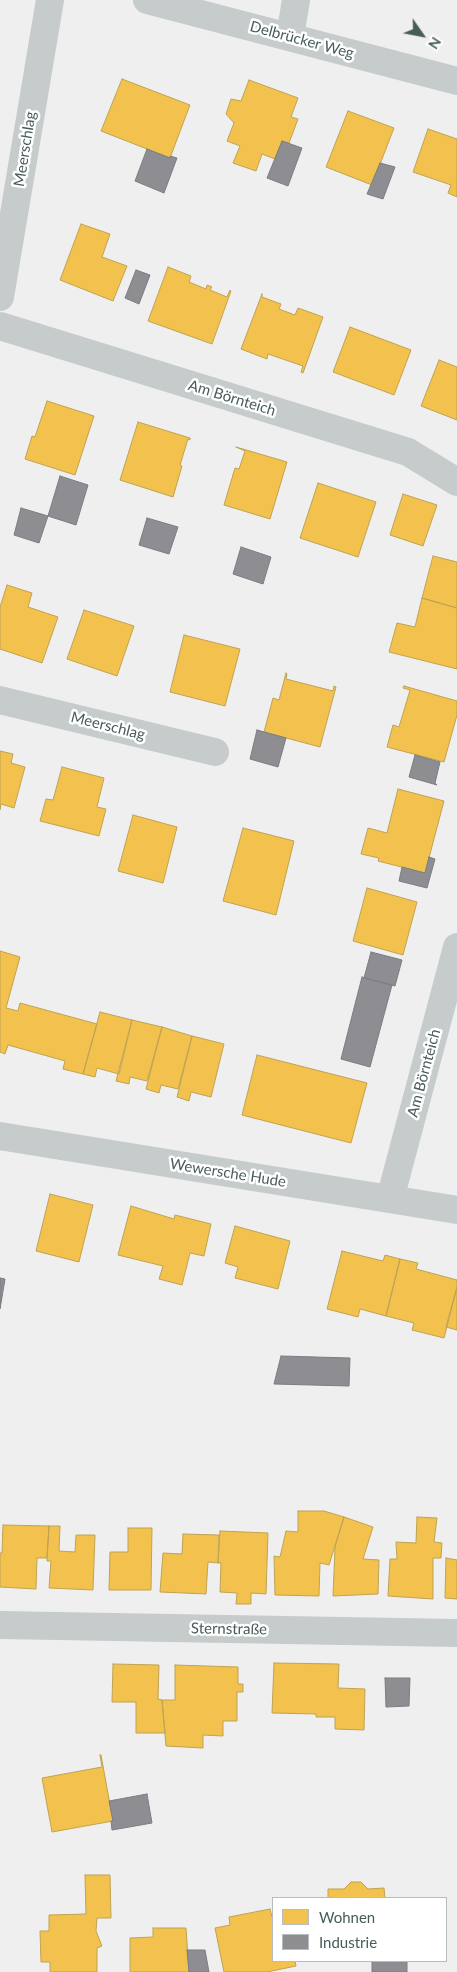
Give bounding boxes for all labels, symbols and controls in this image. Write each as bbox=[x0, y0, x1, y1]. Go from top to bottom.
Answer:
north arrow bbox=[397, 10, 447, 60]
street label: Delbrücker Weg bbox=[248, 17, 356, 63]
text: N bbox=[425, 34, 445, 53]
street label: Meerschlag bbox=[10, 110, 40, 188]
street label: Am Börnteich bbox=[186, 376, 278, 420]
street label: Meerschlag bbox=[69, 708, 147, 744]
street label: Am Börnteich bbox=[404, 1027, 444, 1119]
street label: Wewersche Hude bbox=[169, 1155, 287, 1191]
street label: Sternstraße bbox=[191, 1619, 267, 1639]
legend bbox=[272, 1897, 447, 1962]
text: Wohnen bbox=[319, 1908, 375, 1926]
text: Industrie bbox=[319, 1933, 377, 1951]

